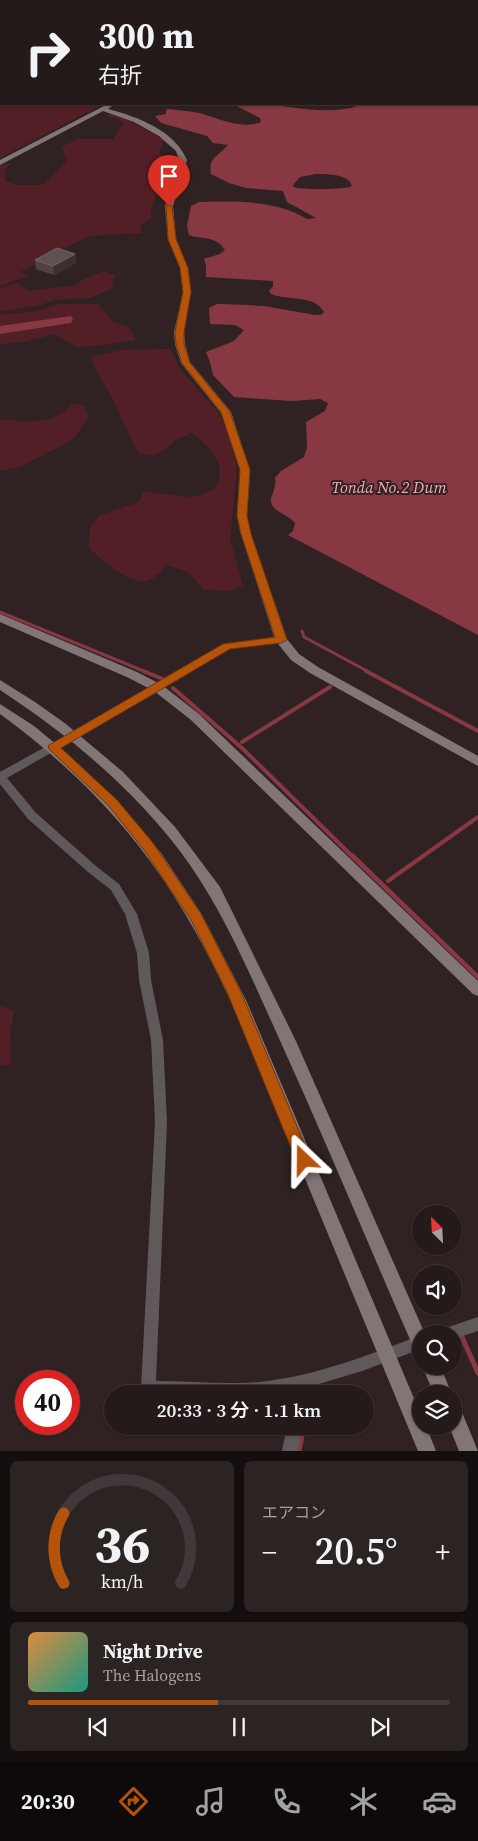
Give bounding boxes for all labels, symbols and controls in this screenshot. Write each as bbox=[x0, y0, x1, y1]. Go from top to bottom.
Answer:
text: 300 m bbox=[98, 12, 194, 60]
icon: right bbox=[15, 20, 80, 85]
text: 右折 bbox=[98, 60, 142, 90]
pin bbox=[148, 155, 190, 206]
icon: arrive bbox=[155, 162, 183, 190]
water label: Tonda No.2 Dum bbox=[331, 476, 447, 498]
position arrow bbox=[277, 1133, 329, 1185]
north arrow bbox=[412, 1205, 462, 1255]
map controls bbox=[412, 1205, 462, 1435]
button: sound bbox=[412, 1265, 462, 1315]
button: search bbox=[412, 1325, 462, 1375]
speed limit sign: 40 bbox=[15, 1370, 80, 1435]
button: layers bbox=[412, 1385, 462, 1435]
text: 20:33 · 3 分 · 1.1 km bbox=[157, 1397, 321, 1423]
text: エアコン bbox=[262, 1501, 326, 1523]
text: 36 bbox=[94, 1508, 150, 1579]
text: 20.5° bbox=[314, 1525, 398, 1577]
text: − bbox=[262, 1533, 277, 1571]
text: + bbox=[435, 1533, 450, 1571]
text: km/h bbox=[101, 1569, 144, 1594]
text: Night Drive bbox=[103, 1638, 203, 1664]
text: The Halogens bbox=[103, 1664, 201, 1686]
icon: previous bbox=[84, 1713, 112, 1741]
icon: pause bbox=[225, 1713, 253, 1741]
icon: next bbox=[366, 1713, 394, 1741]
icon: directions bbox=[116, 1784, 151, 1819]
icon: music bbox=[193, 1784, 228, 1819]
icon: phone bbox=[269, 1784, 304, 1819]
icon: climate bbox=[346, 1784, 381, 1819]
icon: car bbox=[422, 1784, 457, 1819]
text: 20:30 bbox=[21, 1786, 75, 1816]

